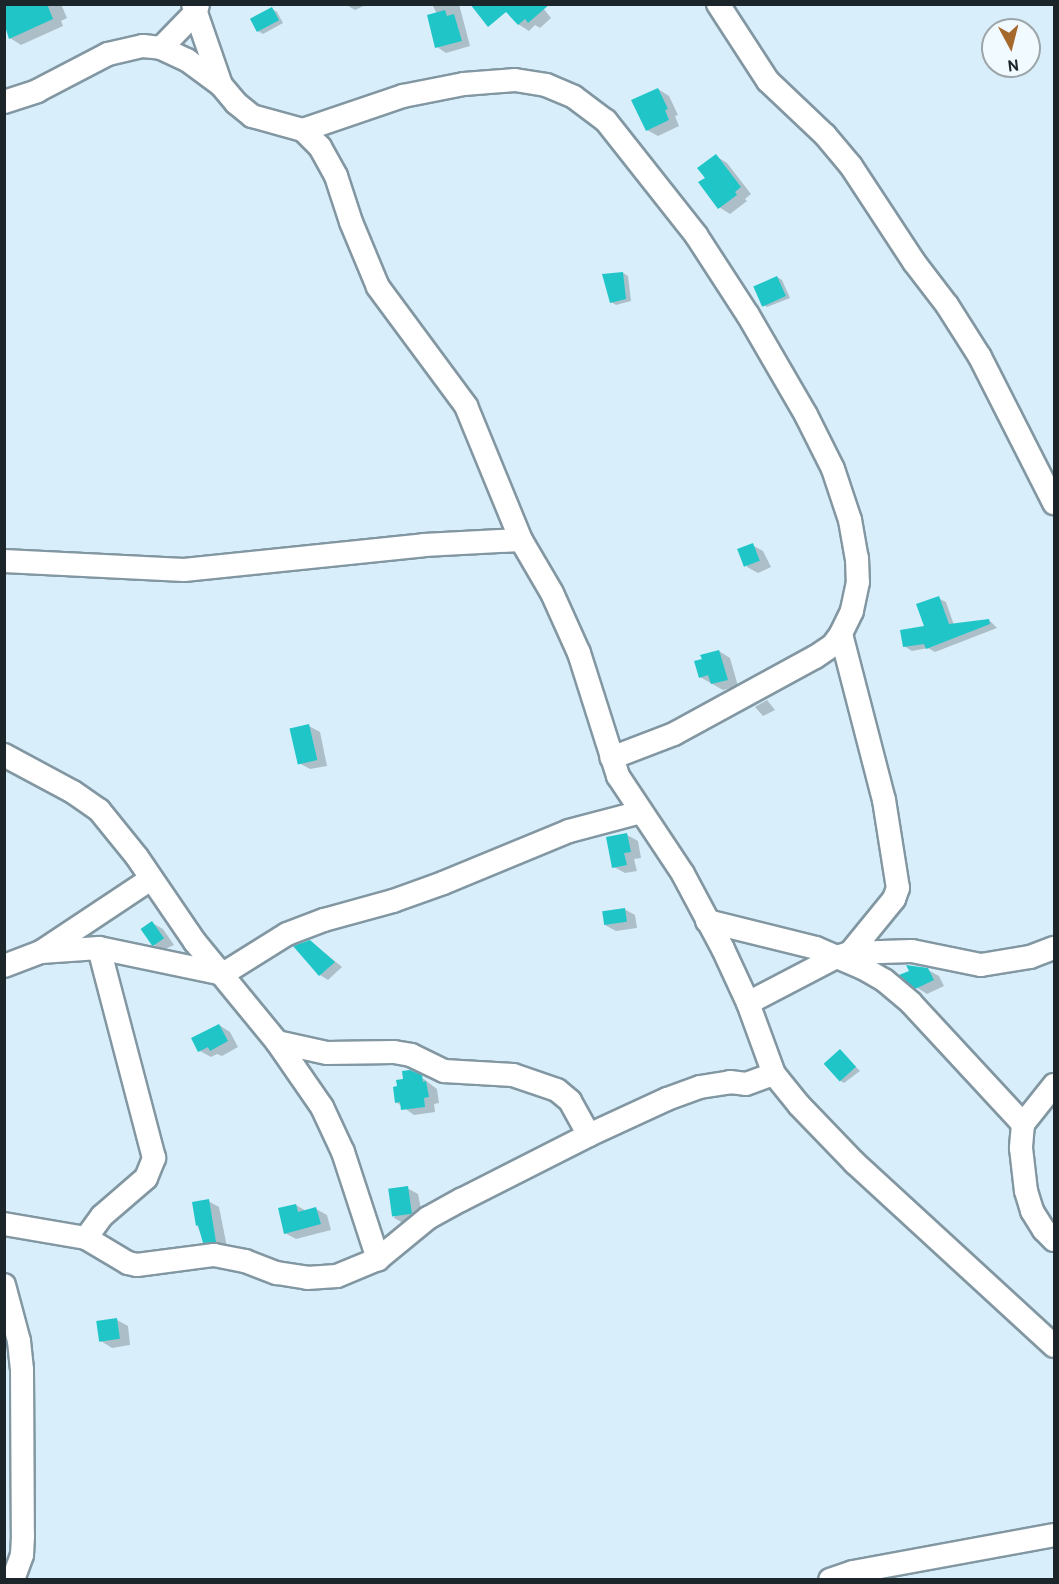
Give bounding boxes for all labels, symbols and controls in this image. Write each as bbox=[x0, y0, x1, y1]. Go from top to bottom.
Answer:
north arrow bbox=[981, 18, 1041, 78]
text: N bbox=[1006, 53, 1020, 75]

